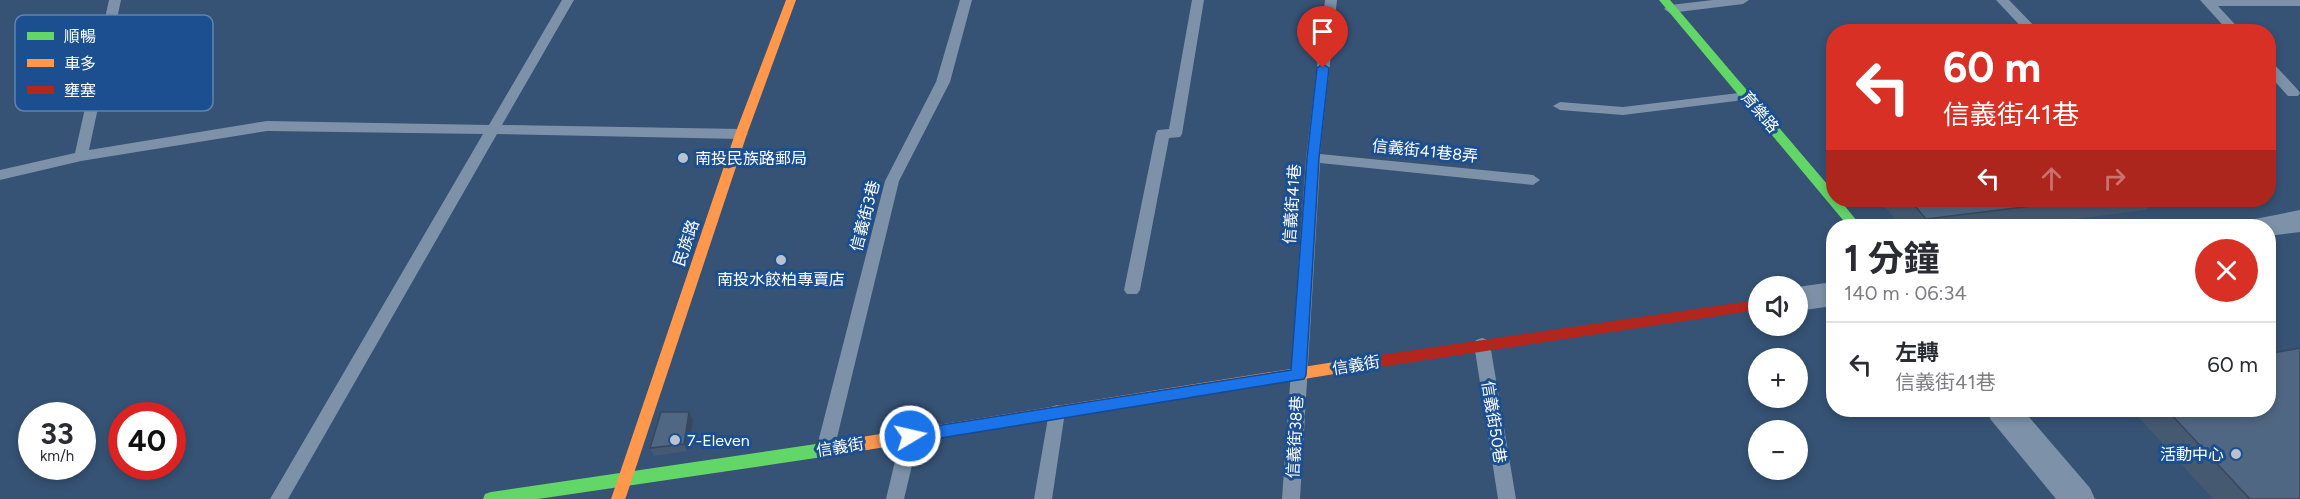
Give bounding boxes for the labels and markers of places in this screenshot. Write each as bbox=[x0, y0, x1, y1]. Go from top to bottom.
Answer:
pin bbox=[1297, 6, 1348, 68]
place label: 南投民族路郵局 bbox=[695, 149, 807, 168]
marker: 南投民族路郵局 bbox=[676, 151, 690, 165]
marker: 南投水餃柏專賣店 bbox=[774, 253, 788, 267]
place label: 南投水餃柏專賣店 bbox=[717, 270, 845, 289]
place label: 7-Eleven bbox=[687, 431, 750, 450]
marker: 7-Eleven bbox=[668, 433, 682, 447]
place label: 活動中心 bbox=[2160, 445, 2224, 464]
marker: 活動中心 bbox=[2229, 447, 2243, 461]

